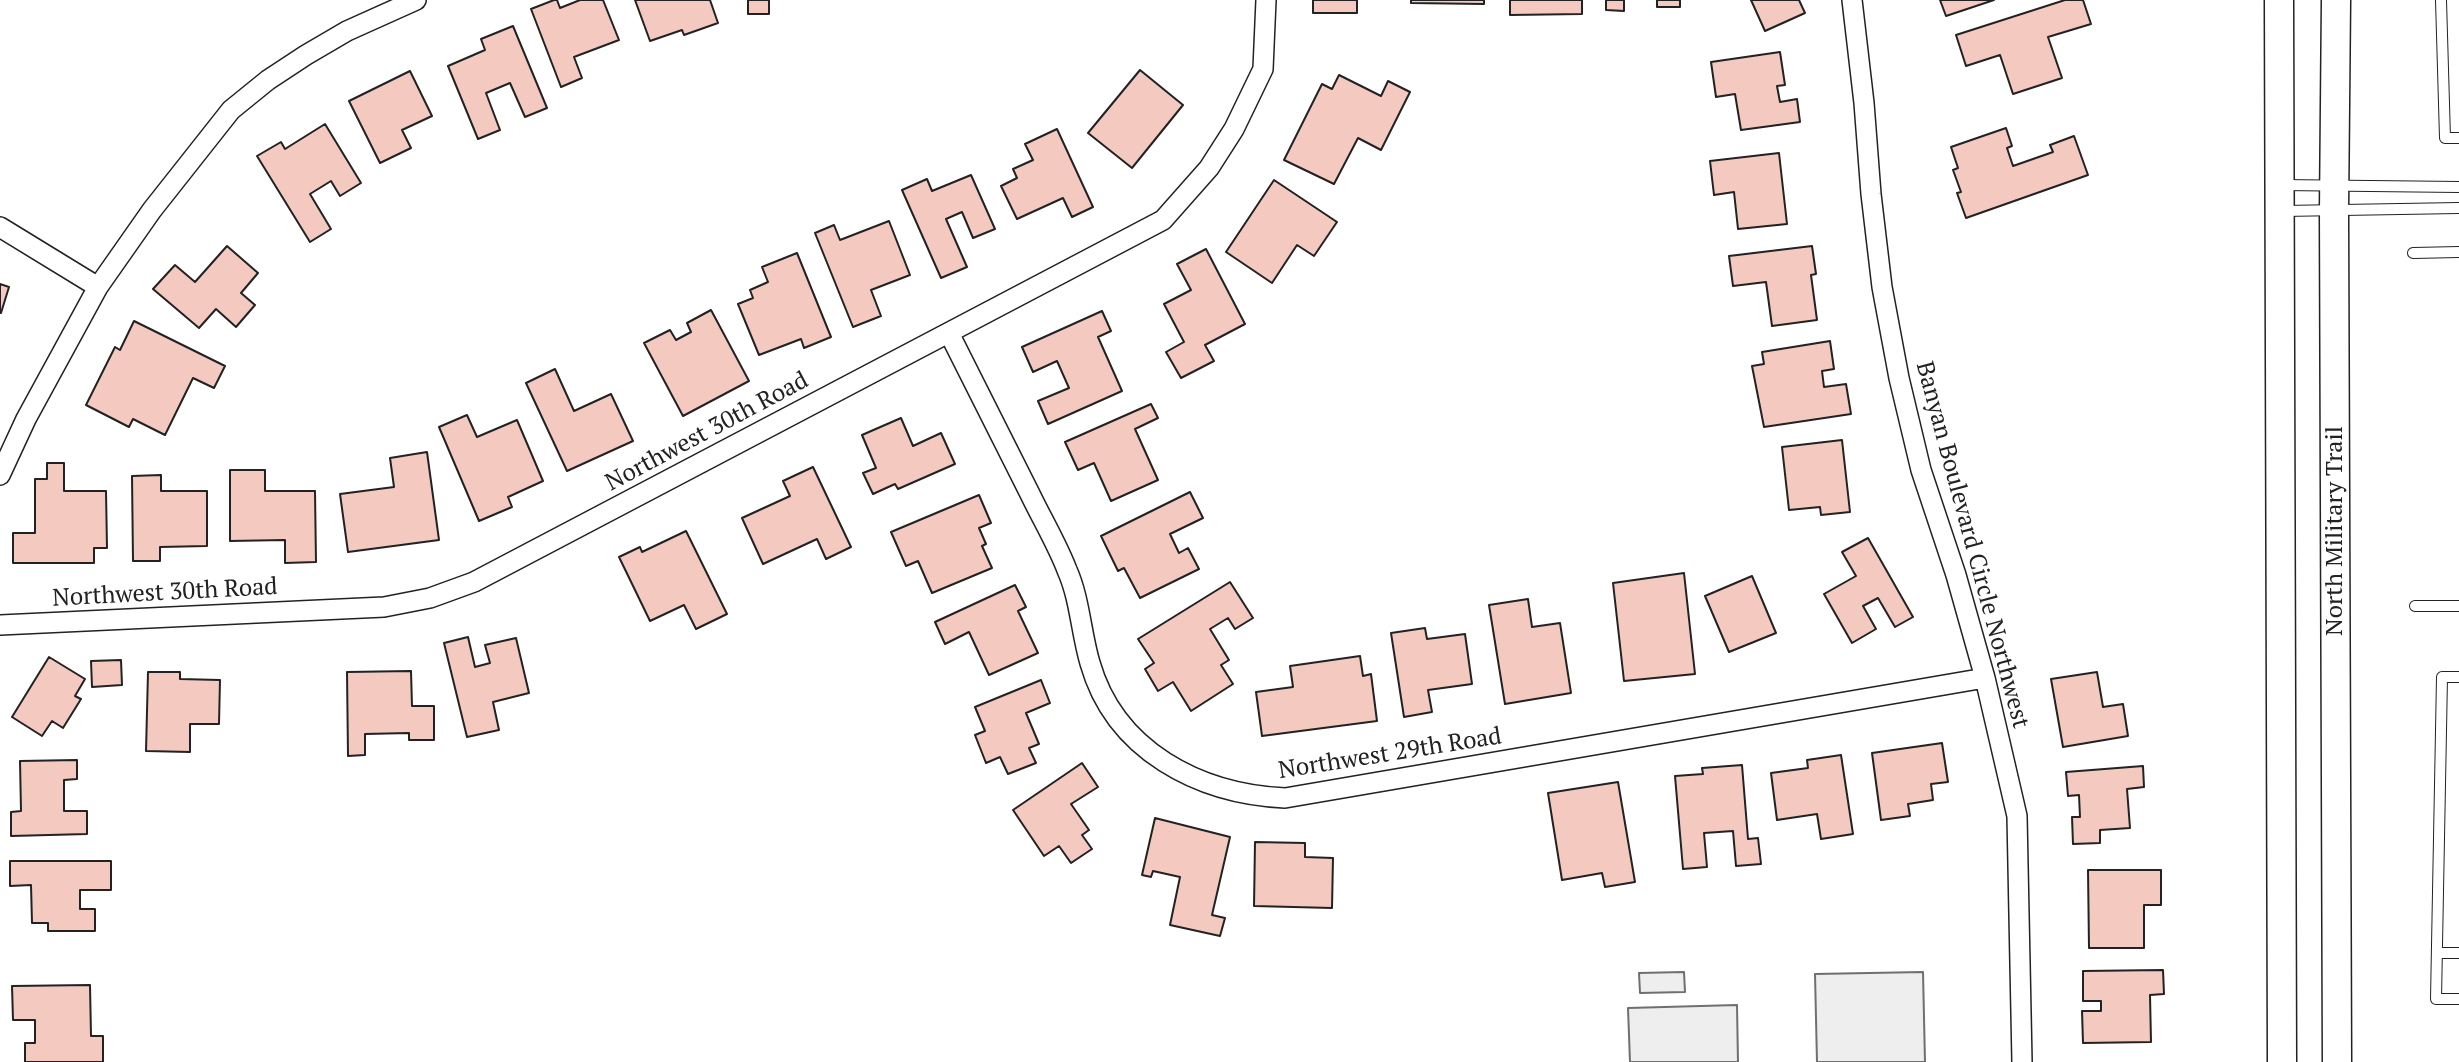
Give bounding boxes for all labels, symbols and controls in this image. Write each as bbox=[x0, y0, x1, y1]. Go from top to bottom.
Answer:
street label: Banyan Boulevard Circle Northwest bbox=[1909, 358, 2035, 732]
street label: Northwest 30th Road bbox=[601, 366, 813, 498]
street label: North Military Trail bbox=[2321, 426, 2349, 636]
street label: Northwest 30th Road bbox=[52, 573, 278, 613]
street label: Northwest 29th Road bbox=[1276, 722, 1504, 786]

